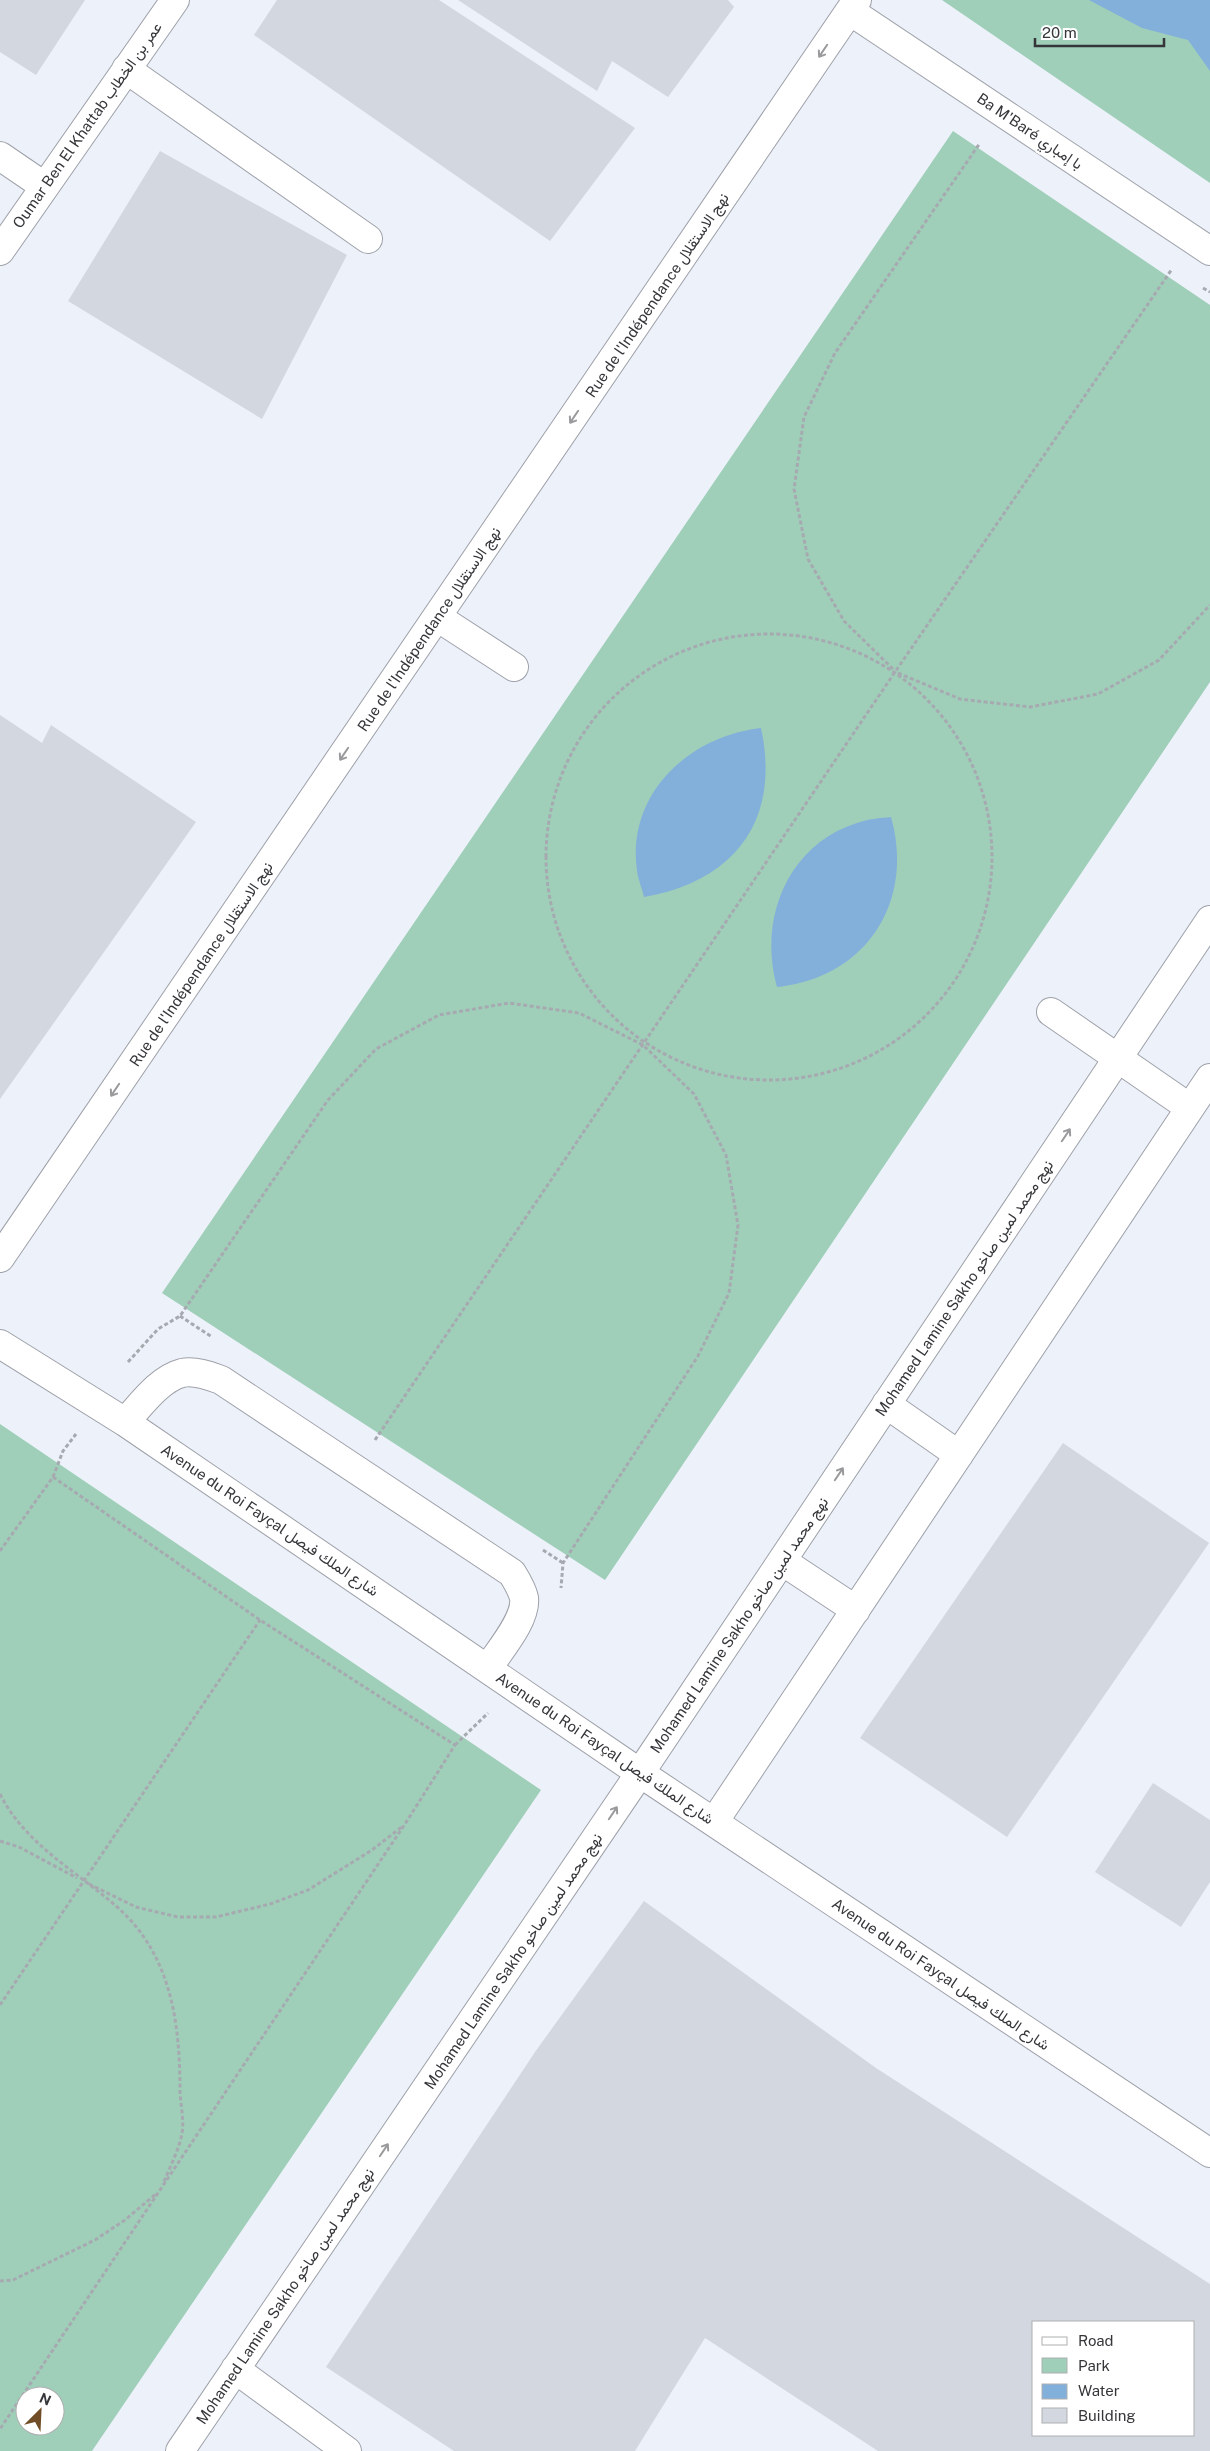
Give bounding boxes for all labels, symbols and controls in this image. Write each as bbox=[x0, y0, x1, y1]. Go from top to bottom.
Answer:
scale bar bbox=[1035, 15, 1164, 47]
street label: Oumar Ben El Khattab عمر بن الخطاب bbox=[9, 19, 167, 232]
text: 20 m bbox=[1042, 24, 1077, 41]
one-way arrow bbox=[818, 44, 828, 58]
street label: Ba M'Baré با إمباري bbox=[971, 89, 1086, 177]
street label: Rue de l'Indépendance نهج الاستقلال bbox=[582, 190, 734, 402]
one-way arrow bbox=[568, 410, 579, 424]
street label: Rue de l'Indépendance نهج الاستقلال bbox=[354, 524, 506, 736]
one-way arrow bbox=[339, 746, 349, 760]
street label: Rue de l'Indépendance نهج الاستقلال bbox=[126, 859, 278, 1071]
one-way arrow bbox=[109, 1083, 119, 1097]
one-way arrow bbox=[1060, 1128, 1071, 1142]
street label: Mohamed Lamine Sakho نهج محمد لمين صاخو bbox=[872, 1157, 1059, 1421]
street label: Avenue du Roi Fayçal شارع الملك فيصل bbox=[156, 1441, 382, 1602]
one-way arrow bbox=[834, 1467, 845, 1481]
street label: Mohamed Lamine Sakho نهج محمد لمين صاخو bbox=[647, 1494, 834, 1758]
street label: Avenue du Roi Fayçal شارع الملك فيصل bbox=[491, 1669, 717, 1830]
one-way arrow bbox=[608, 1806, 618, 1820]
street label: Mohamed Lamine Sakho نهج محمد لمين صاخو bbox=[421, 1830, 608, 2094]
street label: Avenue du Roi Fayçal شارع الملك فيصل bbox=[827, 1895, 1053, 2056]
one-way arrow bbox=[379, 2143, 389, 2157]
street label: Mohamed Lamine Sakho نهج محمد لمين صاخو bbox=[193, 2165, 380, 2429]
legend bbox=[1032, 2321, 1195, 2436]
text: Road bbox=[1078, 2332, 1114, 2349]
text: Park bbox=[1078, 2357, 1110, 2374]
text: Water bbox=[1078, 2382, 1120, 2399]
north arrow bbox=[15, 2386, 65, 2436]
text: N bbox=[37, 2390, 54, 2409]
text: Building bbox=[1078, 2407, 1136, 2424]

